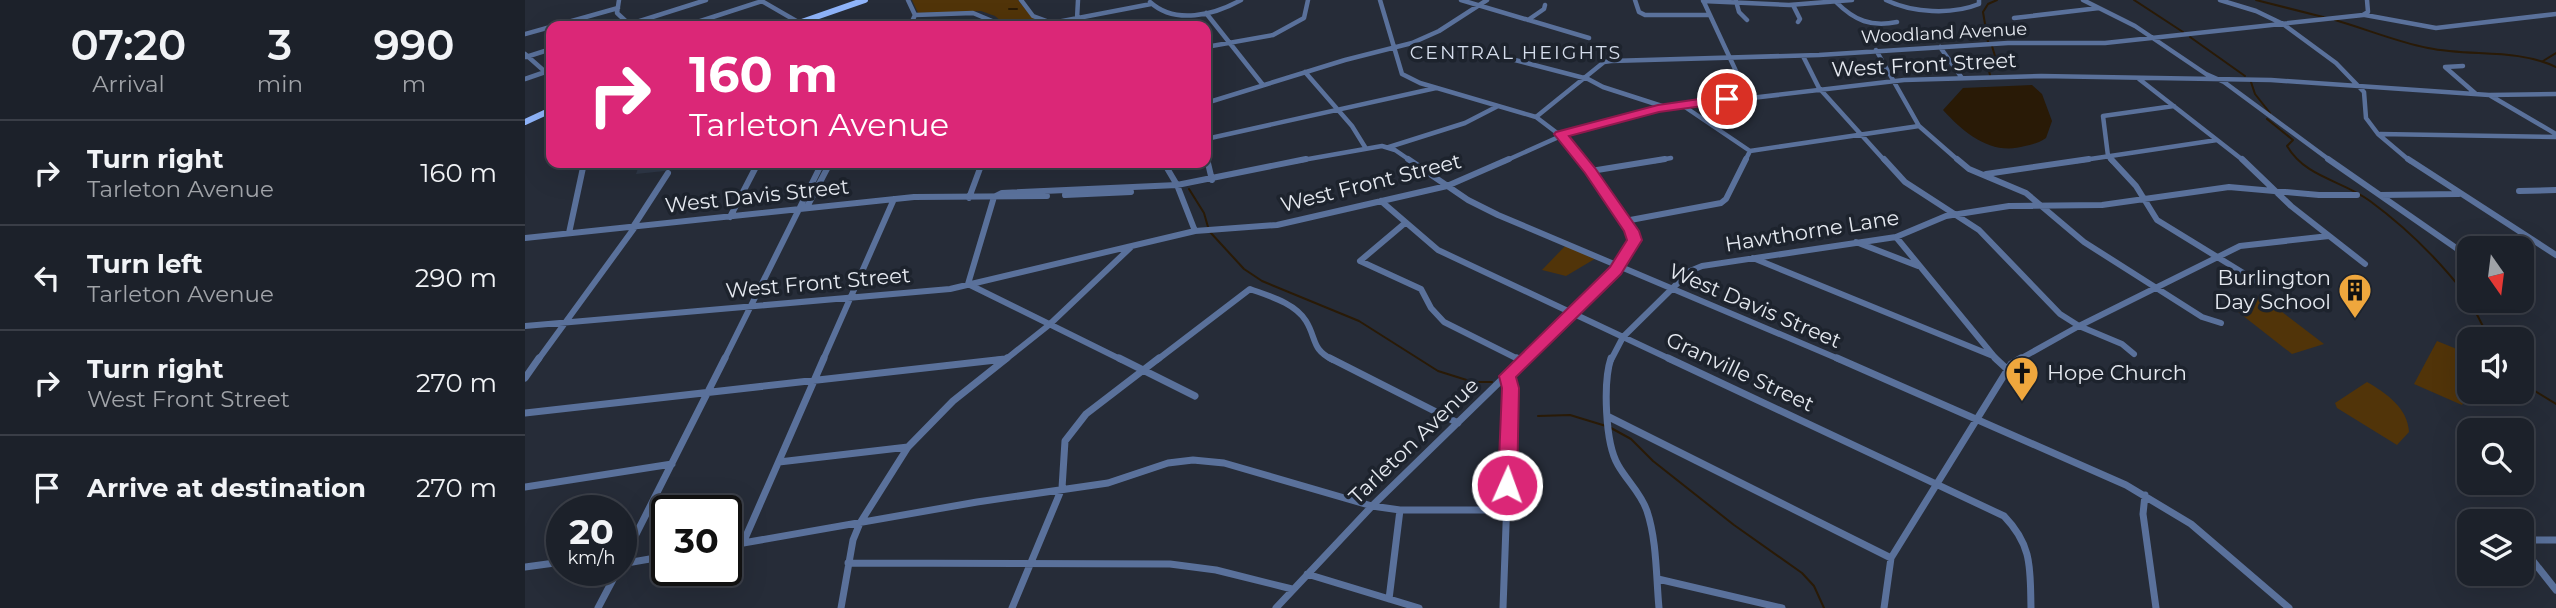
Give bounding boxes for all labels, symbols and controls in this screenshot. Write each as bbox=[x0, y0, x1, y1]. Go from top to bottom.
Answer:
street label: Woodland Avenue bbox=[1860, 18, 2028, 48]
text: 07:20 bbox=[71, 19, 186, 71]
text: 3 bbox=[268, 19, 292, 71]
text: 990 bbox=[373, 19, 454, 71]
district label: CENTRAL HEIGHTS bbox=[1410, 41, 1622, 64]
text: 160 m bbox=[689, 45, 838, 104]
street label: West Front Street bbox=[1831, 47, 2017, 82]
icon: right bbox=[574, 49, 665, 140]
pin bbox=[1697, 69, 1757, 129]
text: Arrival bbox=[92, 70, 165, 98]
text: min bbox=[257, 70, 303, 98]
text: m bbox=[402, 70, 426, 98]
icon: arrive bbox=[1708, 80, 1746, 118]
text: Tarleton Avenue bbox=[689, 105, 949, 144]
text: Turn right bbox=[87, 143, 223, 175]
street label: West Front Street bbox=[1278, 148, 1464, 217]
icon: right bbox=[28, 154, 66, 192]
text: 160 m bbox=[420, 157, 497, 189]
street label: West Davis Street bbox=[664, 173, 850, 218]
text: Tarleton Avenue bbox=[87, 175, 274, 203]
street label: Hawthorne Lane bbox=[1723, 204, 1901, 257]
north arrow bbox=[2457, 236, 2534, 313]
map controls bbox=[2457, 236, 2534, 586]
text: Turn left bbox=[87, 248, 203, 280]
street label: West Davis Street bbox=[1665, 258, 1845, 353]
icon: left bbox=[28, 259, 66, 297]
text: 290 m bbox=[415, 262, 497, 294]
street label: West Front Street bbox=[725, 262, 911, 303]
place label: Burlington Day School bbox=[2214, 265, 2331, 314]
building icon: Burlington Day School bbox=[2336, 271, 2374, 320]
text: Tarleton Avenue bbox=[87, 280, 274, 308]
street label: Granville Street bbox=[1662, 326, 1818, 417]
button: sound bbox=[2457, 327, 2534, 404]
text: Turn right bbox=[87, 353, 223, 385]
church icon: Hope Church bbox=[2003, 354, 2041, 403]
place label: Hope Church bbox=[2047, 360, 2187, 385]
icon: right bbox=[28, 364, 66, 402]
text: 270 m bbox=[416, 367, 497, 399]
street label: Tarleton Avenue bbox=[1344, 372, 1484, 509]
text: West Front Street bbox=[87, 385, 290, 413]
button: search bbox=[2457, 418, 2534, 495]
position arrow bbox=[1470, 448, 1544, 522]
icon: arrive bbox=[28, 469, 66, 507]
text: Arrive at destination bbox=[87, 472, 366, 504]
text: 270 m bbox=[416, 472, 497, 504]
speed limit sign: 30 bbox=[651, 495, 742, 586]
button: layers bbox=[2457, 509, 2534, 586]
text: 20 bbox=[569, 510, 614, 553]
text: km/h bbox=[567, 547, 616, 569]

